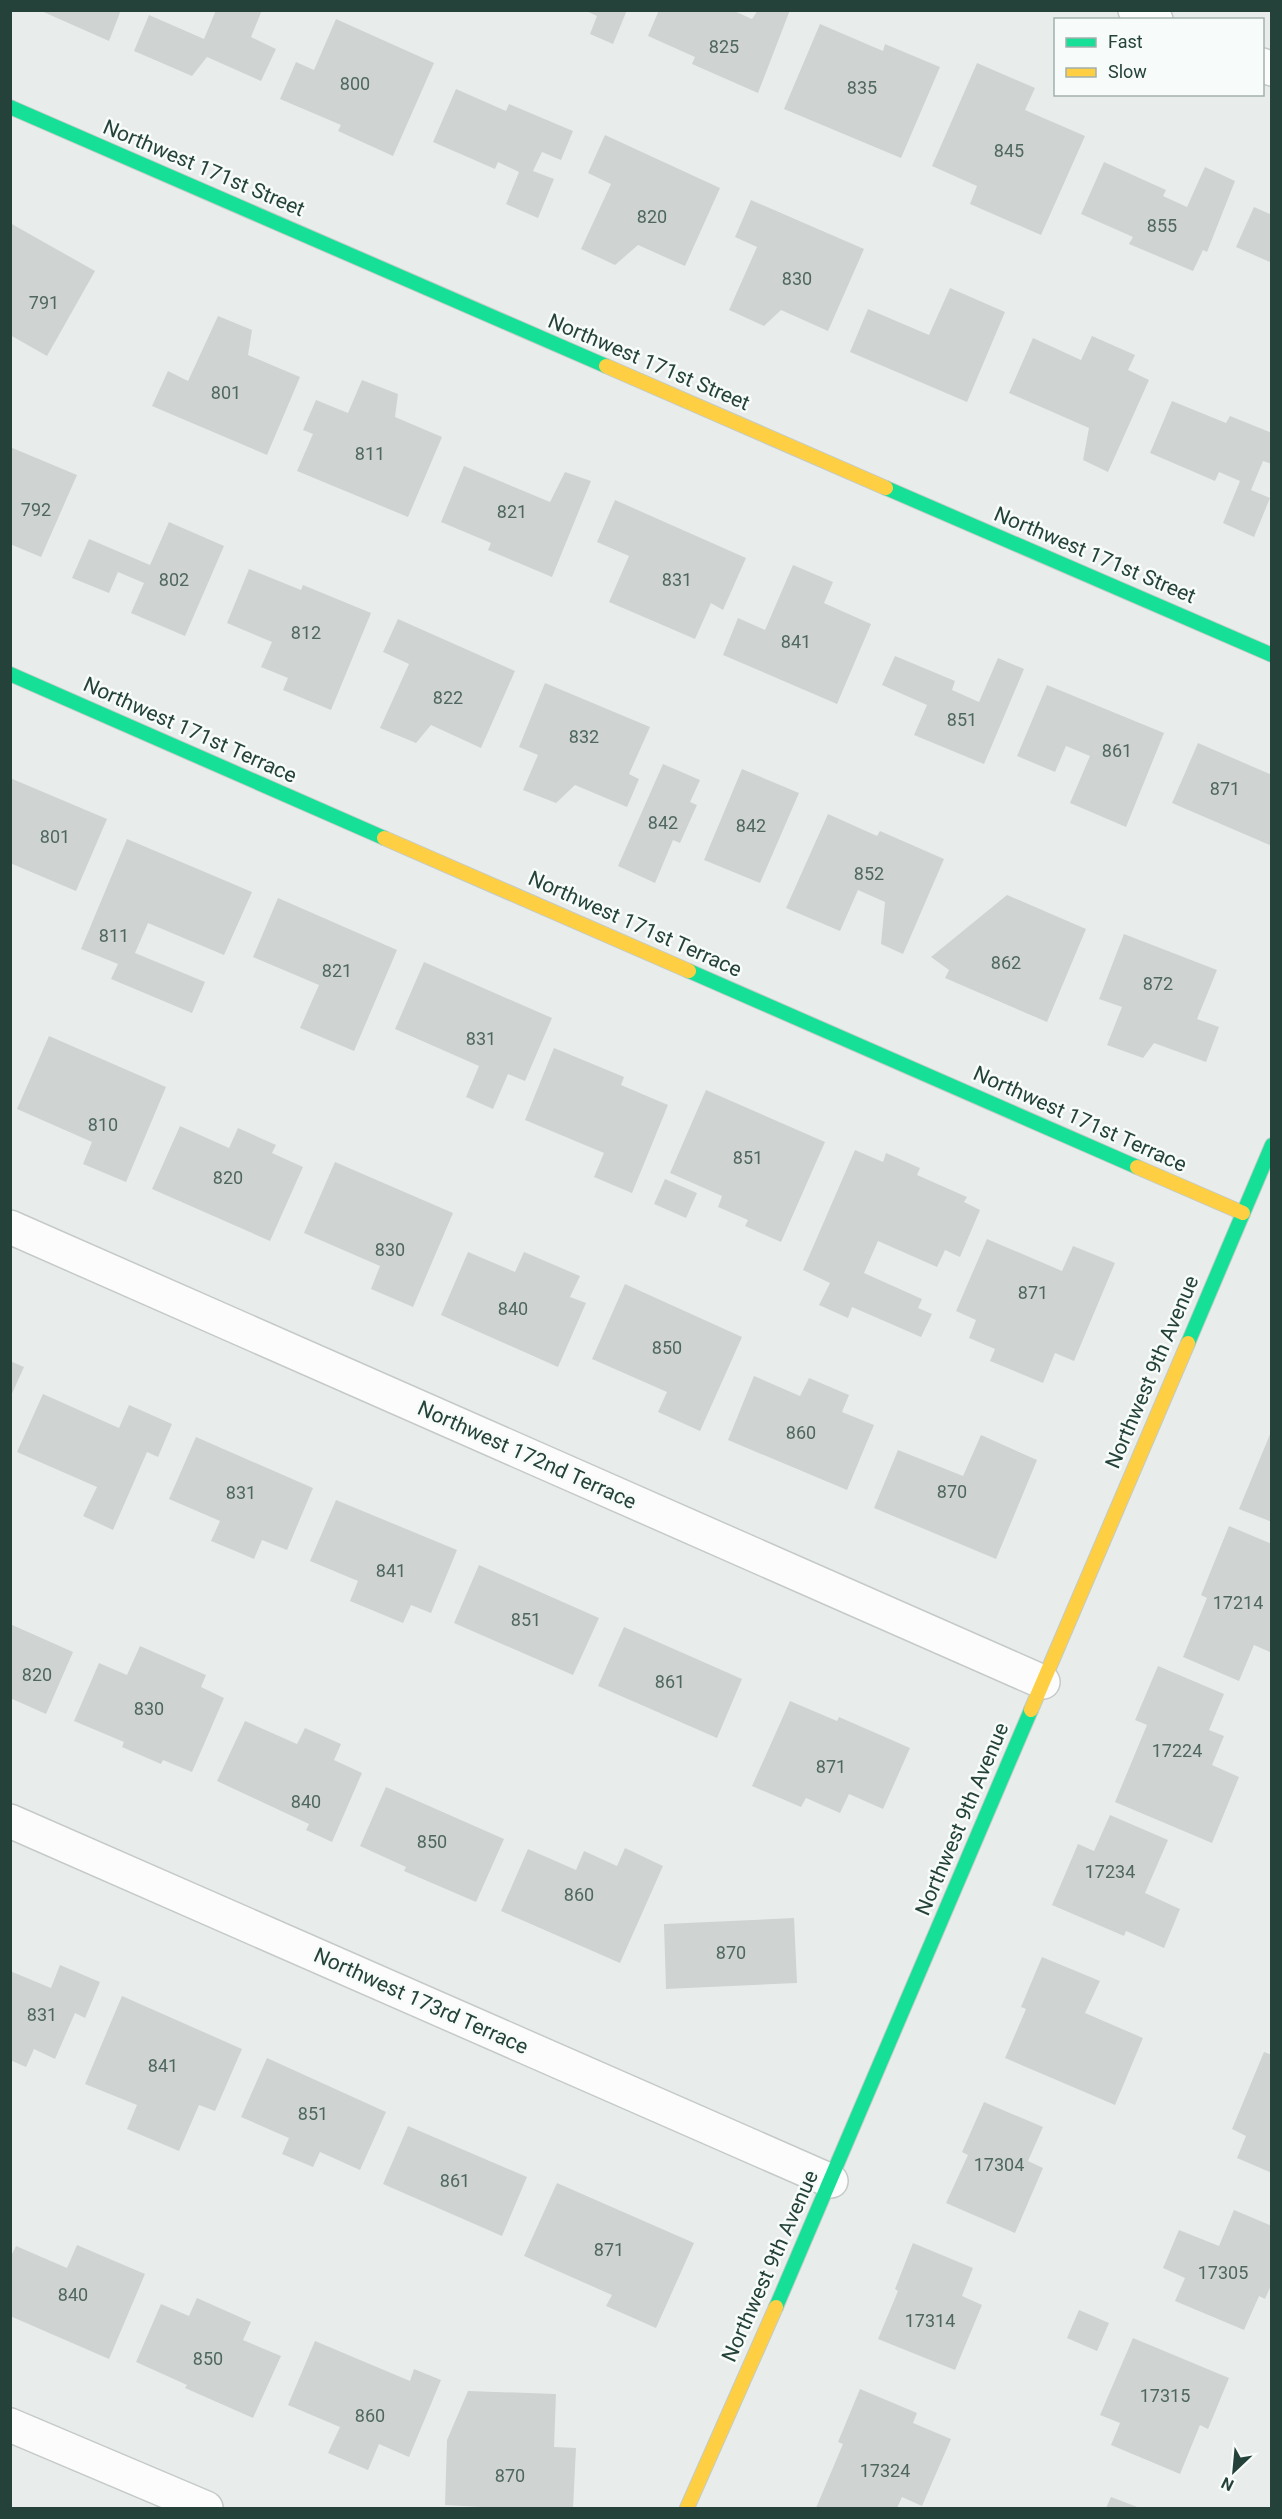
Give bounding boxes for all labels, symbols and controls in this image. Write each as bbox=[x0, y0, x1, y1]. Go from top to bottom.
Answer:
legend bbox=[1054, 18, 1264, 96]
text: Fast bbox=[1108, 31, 1143, 52]
house number: 825 bbox=[709, 36, 739, 57]
text: Slow bbox=[1108, 61, 1147, 82]
house number: 800 bbox=[340, 73, 370, 94]
house number: 835 bbox=[847, 77, 877, 98]
street label: Northwest 171st Street bbox=[100, 115, 308, 221]
house number: 845 bbox=[994, 140, 1024, 161]
house number: 820 bbox=[637, 206, 667, 227]
house number: 855 bbox=[1147, 215, 1177, 236]
house number: 830 bbox=[782, 268, 812, 289]
house number: 791 bbox=[29, 292, 59, 313]
street label: Northwest 171st Street bbox=[545, 309, 753, 415]
house number: 801 bbox=[211, 382, 241, 403]
house number: 811 bbox=[355, 443, 385, 464]
house number: 792 bbox=[21, 499, 51, 520]
house number: 821 bbox=[497, 501, 527, 522]
street label: Northwest 171st Street bbox=[991, 502, 1199, 608]
house number: 802 bbox=[159, 569, 189, 590]
house number: 831 bbox=[662, 569, 692, 590]
house number: 812 bbox=[291, 622, 321, 643]
house number: 841 bbox=[781, 631, 811, 652]
street label: Northwest 171st Terrace bbox=[80, 672, 300, 788]
house number: 822 bbox=[433, 687, 463, 708]
house number: 851 bbox=[947, 709, 977, 730]
house number: 832 bbox=[569, 726, 599, 747]
house number: 861 bbox=[1102, 740, 1132, 761]
house number: 871 bbox=[1210, 778, 1240, 799]
house number: 842 bbox=[648, 812, 678, 833]
house number: 842 bbox=[736, 815, 766, 836]
house number: 801 bbox=[40, 826, 70, 847]
house number: 852 bbox=[854, 863, 884, 884]
street label: Northwest 171st Terrace bbox=[525, 866, 745, 982]
house number: 811 bbox=[99, 925, 129, 946]
house number: 862 bbox=[991, 952, 1021, 973]
house number: 821 bbox=[322, 960, 352, 981]
house number: 872 bbox=[1143, 973, 1173, 994]
house number: 831 bbox=[466, 1028, 496, 1049]
street label: Northwest 171st Terrace bbox=[970, 1061, 1190, 1177]
house number: 810 bbox=[88, 1114, 118, 1135]
house number: 851 bbox=[733, 1147, 763, 1168]
house number: 820 bbox=[213, 1167, 243, 1188]
house number: 830 bbox=[375, 1239, 405, 1260]
street label: Northwest 9th Avenue bbox=[1101, 1272, 1203, 1472]
house number: 871 bbox=[1018, 1282, 1048, 1303]
house number: 840 bbox=[498, 1298, 528, 1319]
house number: 850 bbox=[652, 1337, 682, 1358]
street label: Northwest 172nd Terrace bbox=[414, 1396, 640, 1514]
house number: 860 bbox=[786, 1422, 816, 1443]
house number: 870 bbox=[937, 1481, 967, 1502]
house number: 831 bbox=[226, 1482, 256, 1503]
house number: 841 bbox=[376, 1560, 406, 1581]
house number: 17214 bbox=[1213, 1592, 1263, 1613]
house number: 851 bbox=[511, 1609, 541, 1630]
house number: 820 bbox=[22, 1664, 52, 1685]
house number: 861 bbox=[655, 1671, 685, 1692]
house number: 830 bbox=[134, 1698, 164, 1719]
street label: Northwest 9th Avenue bbox=[911, 1719, 1013, 1919]
house number: 17224 bbox=[1152, 1740, 1202, 1761]
house number: 871 bbox=[816, 1756, 846, 1777]
house number: 840 bbox=[291, 1791, 321, 1812]
house number: 850 bbox=[417, 1831, 447, 1852]
house number: 17234 bbox=[1085, 1861, 1135, 1882]
house number: 860 bbox=[564, 1884, 594, 1905]
house number: 870 bbox=[716, 1942, 746, 1963]
street label: Northwest 173rd Terrace bbox=[310, 1943, 532, 2059]
house number: 831 bbox=[27, 2004, 57, 2025]
house number: 841 bbox=[148, 2055, 178, 2076]
house number: 851 bbox=[298, 2103, 328, 2124]
house number: 17304 bbox=[974, 2154, 1024, 2175]
street label: Northwest 9th Avenue bbox=[717, 2167, 823, 2365]
house number: 861 bbox=[440, 2170, 470, 2191]
house number: 871 bbox=[594, 2239, 624, 2260]
house number: 17305 bbox=[1198, 2262, 1248, 2283]
house number: 840 bbox=[58, 2284, 88, 2305]
house number: 17314 bbox=[905, 2310, 955, 2331]
house number: 850 bbox=[193, 2348, 223, 2369]
house number: 17315 bbox=[1140, 2385, 1190, 2406]
house number: 860 bbox=[355, 2405, 385, 2426]
north arrow bbox=[1204, 2441, 1264, 2501]
house number: 17324 bbox=[860, 2460, 910, 2481]
house number: 870 bbox=[495, 2465, 525, 2486]
text: N bbox=[1218, 2473, 1237, 2495]

